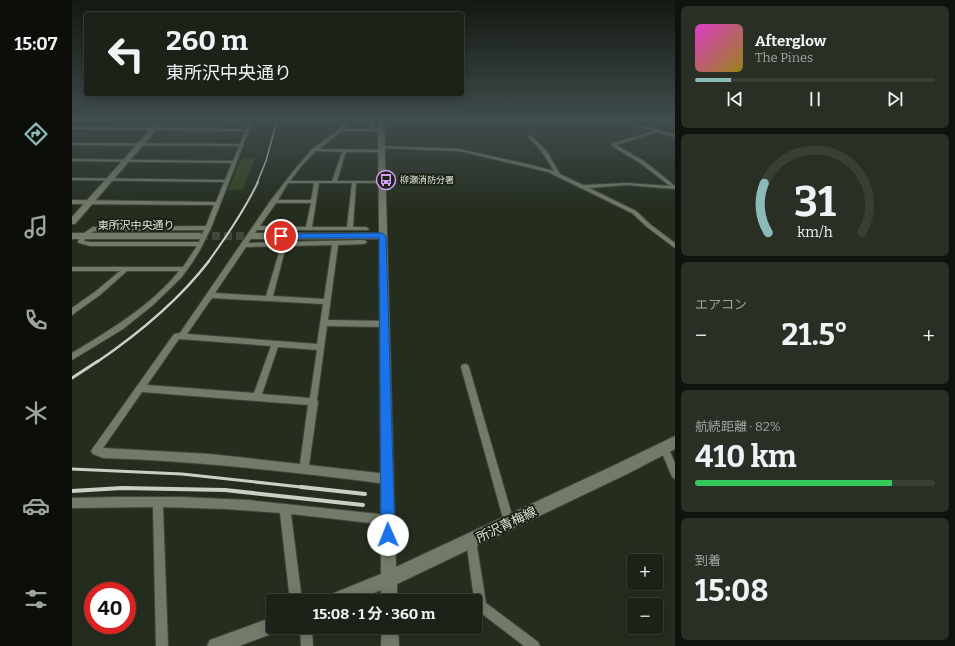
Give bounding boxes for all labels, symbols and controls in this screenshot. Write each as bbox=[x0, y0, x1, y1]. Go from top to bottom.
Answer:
text: 260 m bbox=[166, 24, 248, 57]
icon: left bbox=[100, 28, 152, 80]
text: Afterglow bbox=[755, 32, 826, 50]
text: 15:07 bbox=[15, 33, 57, 55]
text: The Pines bbox=[755, 50, 813, 65]
text: 東所沢中央通り bbox=[166, 62, 292, 84]
icon: previous bbox=[724, 88, 746, 110]
icon: pause bbox=[804, 88, 826, 110]
icon: next bbox=[884, 88, 906, 110]
icon: directions bbox=[22, 120, 50, 148]
bus stop icon: 柳瀬消防分署 bbox=[375, 169, 397, 191]
place label: 柳瀬消防分署 bbox=[400, 175, 454, 185]
text: 31 bbox=[794, 177, 836, 227]
icon: music bbox=[22, 213, 50, 241]
street label: 東所沢中央通り bbox=[98, 219, 175, 232]
pin bbox=[264, 219, 298, 253]
text: km/h bbox=[797, 224, 833, 241]
icon: arrive bbox=[270, 225, 292, 247]
text: エアコン bbox=[695, 297, 747, 312]
icon: phone bbox=[22, 306, 50, 334]
text: 21.5° bbox=[782, 317, 848, 353]
text: − bbox=[695, 322, 707, 349]
text: + bbox=[922, 322, 935, 349]
icon: climate bbox=[22, 399, 50, 427]
text: 航続距離 · 82% bbox=[695, 419, 781, 434]
text: 410 km bbox=[695, 439, 797, 475]
icon: car bbox=[22, 492, 50, 520]
street label: 所沢青梅線 bbox=[474, 503, 539, 545]
position arrow bbox=[367, 514, 409, 556]
text: 到着 bbox=[695, 553, 721, 568]
map controls bbox=[627, 554, 663, 634]
button: + bbox=[627, 554, 663, 590]
text: 15:08 bbox=[695, 573, 768, 609]
speed limit sign: 40 bbox=[84, 582, 136, 634]
icon: filters bbox=[22, 585, 50, 613]
button: − bbox=[627, 598, 663, 634]
text: 15:08 · 1 分 · 360 m bbox=[313, 605, 435, 623]

